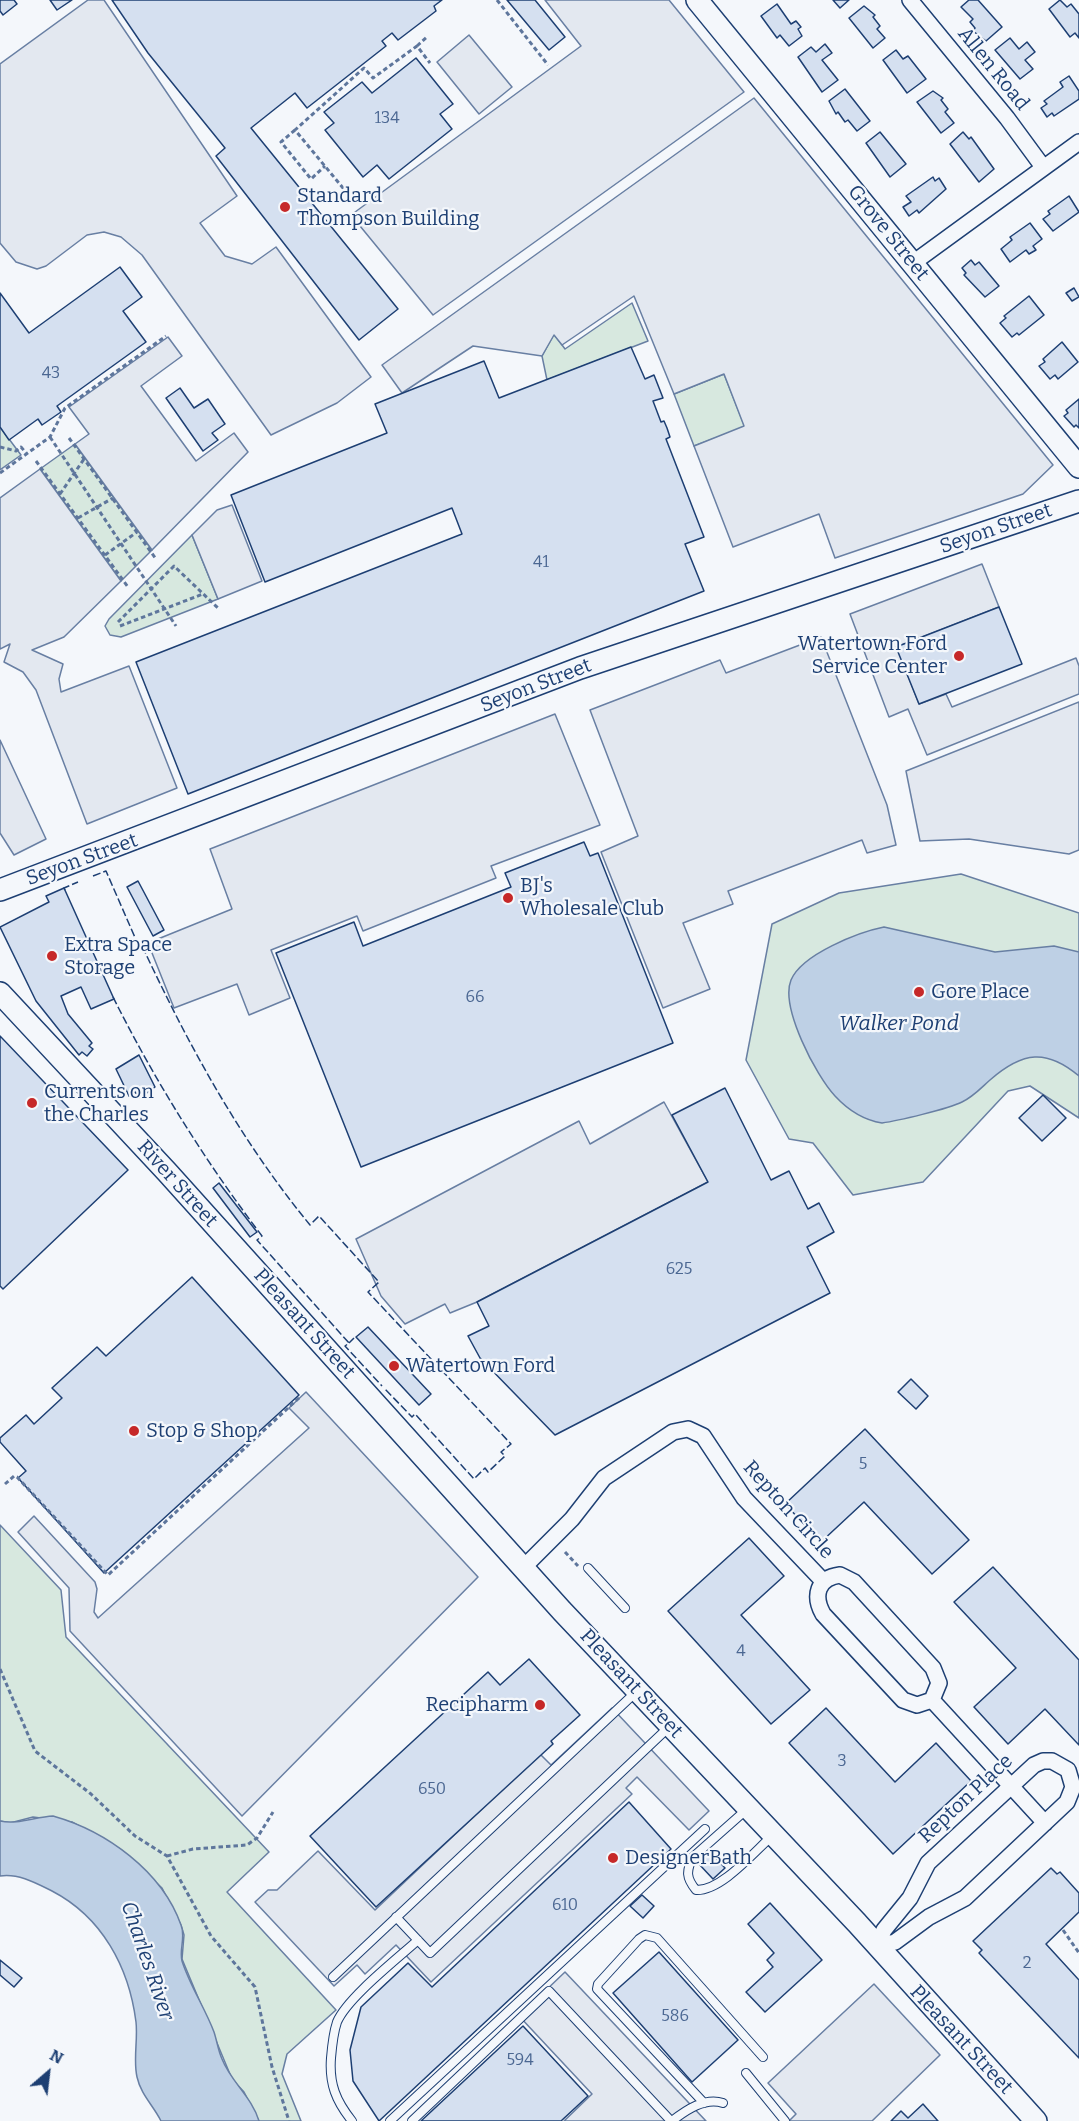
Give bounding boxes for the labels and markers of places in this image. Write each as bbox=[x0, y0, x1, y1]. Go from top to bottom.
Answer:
place label: Standard Thompson Building bbox=[297, 184, 479, 231]
marker: Standard Thompson Building bbox=[278, 200, 292, 214]
place label: Watertown Ford Service Center bbox=[798, 632, 947, 679]
marker: Watertown Ford Service Center bbox=[952, 649, 966, 663]
place label: BJ's Wholesale Club bbox=[520, 874, 664, 921]
marker: BJ's Wholesale Club bbox=[501, 891, 515, 905]
place label: Extra Space Storage bbox=[64, 933, 172, 980]
marker: Extra Space Storage bbox=[45, 949, 59, 963]
place label: Gore Place bbox=[931, 980, 1029, 1004]
marker: Gore Place bbox=[912, 985, 926, 999]
place label: Currents on the Charles bbox=[44, 1080, 154, 1127]
marker: Currents on the Charles bbox=[25, 1096, 39, 1110]
place label: Watertown Ford bbox=[406, 1354, 555, 1378]
marker: Watertown Ford bbox=[387, 1359, 401, 1373]
place label: Stop & Shop bbox=[146, 1419, 258, 1443]
marker: Stop & Shop bbox=[127, 1424, 141, 1438]
place label: Recipharm bbox=[425, 1693, 528, 1717]
marker: Recipharm bbox=[533, 1698, 547, 1712]
place label: DesignerBath bbox=[625, 1846, 752, 1870]
marker: DesignerBath bbox=[606, 1851, 620, 1865]

